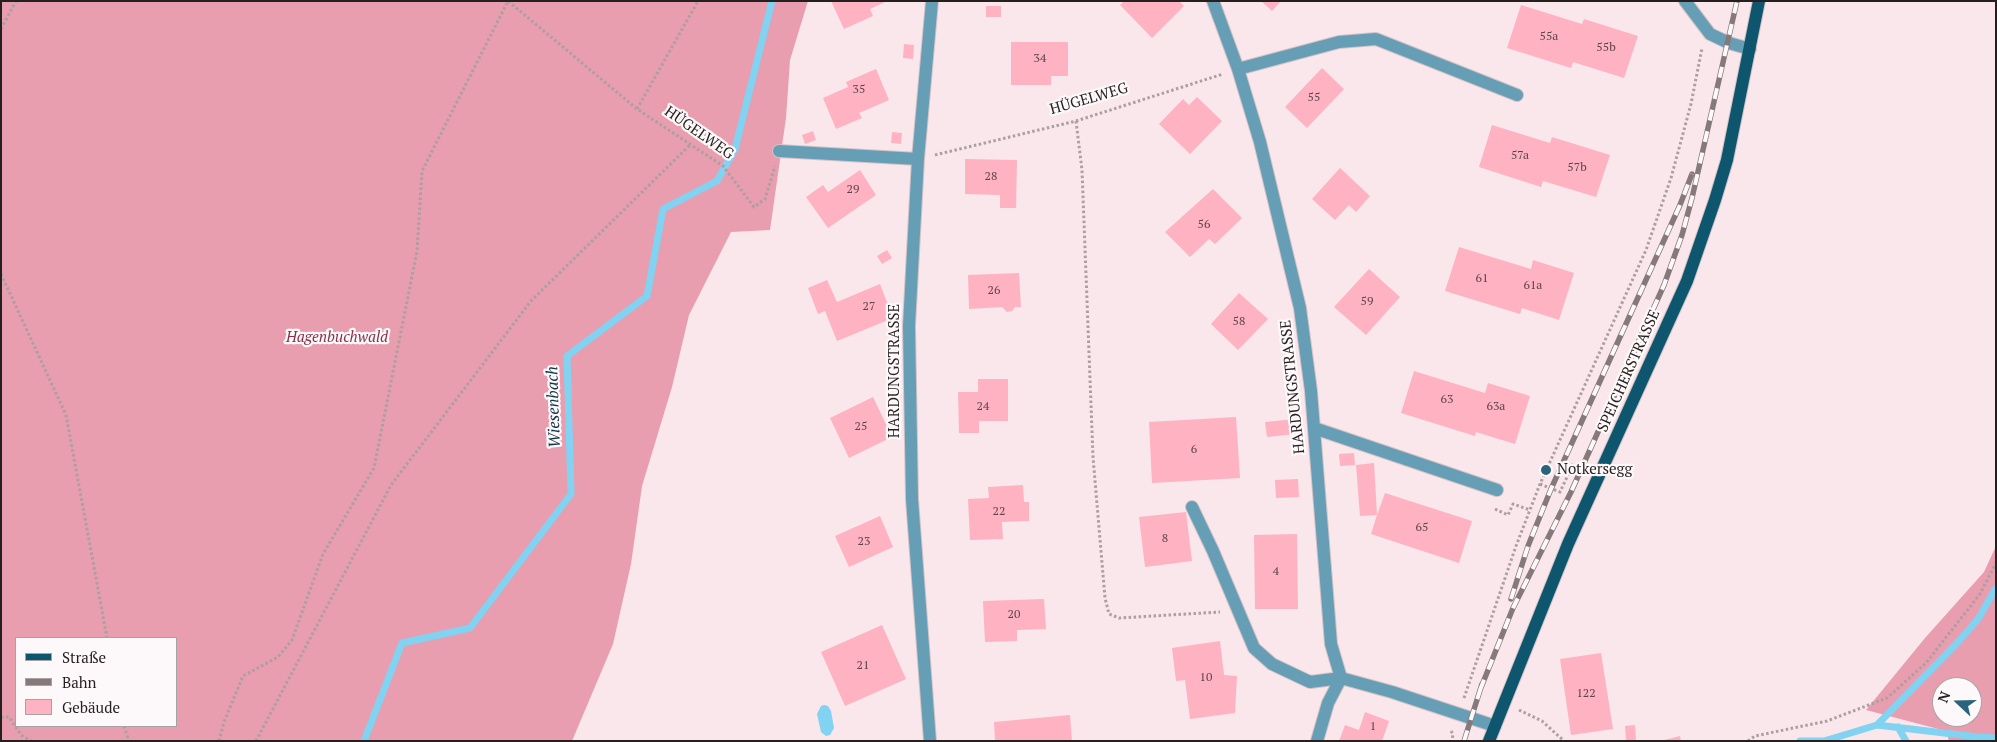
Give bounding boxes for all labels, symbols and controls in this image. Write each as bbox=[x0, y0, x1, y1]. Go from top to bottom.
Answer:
house number: 55a bbox=[1540, 30, 1558, 44]
house number: 55b bbox=[1596, 41, 1616, 55]
house number: 34 bbox=[1034, 52, 1046, 66]
street label: HÜGELWEG bbox=[1048, 79, 1130, 119]
house number: 35 bbox=[853, 83, 865, 97]
house number: 55 bbox=[1308, 91, 1320, 105]
street label: HÜGELWEG bbox=[661, 103, 737, 163]
house number: 57a bbox=[1511, 149, 1529, 163]
house number: 57b bbox=[1567, 161, 1587, 175]
house number: 28 bbox=[985, 170, 997, 184]
house number: 29 bbox=[847, 183, 859, 197]
house number: 56 bbox=[1198, 218, 1210, 232]
house number: 61 bbox=[1476, 272, 1488, 286]
house number: 61a bbox=[1524, 279, 1542, 293]
house number: 26 bbox=[988, 284, 1000, 298]
house number: 59 bbox=[1361, 295, 1373, 309]
house number: 27 bbox=[863, 300, 875, 314]
street label: HARDUNGSTRASSE bbox=[886, 304, 904, 438]
street label: SPEICHERSTRASSE bbox=[1594, 307, 1664, 435]
house number: 58 bbox=[1233, 315, 1245, 329]
street label: HARDUNGSTRASSE bbox=[1277, 319, 1309, 455]
park label: Hagenbuchwald bbox=[286, 329, 388, 347]
water label: Wiesenbach bbox=[543, 366, 565, 448]
house number: 63 bbox=[1441, 393, 1453, 407]
house number: 24 bbox=[977, 400, 989, 414]
house number: 63a bbox=[1487, 400, 1505, 414]
house number: 25 bbox=[855, 420, 867, 434]
house number: 6 bbox=[1191, 443, 1197, 457]
place label: Notkersegg bbox=[1557, 461, 1632, 479]
marker: Notkersegg bbox=[1539, 463, 1553, 477]
house number: 22 bbox=[993, 505, 1005, 519]
house number: 65 bbox=[1416, 521, 1428, 535]
house number: 8 bbox=[1162, 532, 1168, 546]
house number: 23 bbox=[858, 535, 870, 549]
house number: 4 bbox=[1273, 565, 1279, 579]
house number: 20 bbox=[1008, 608, 1020, 622]
legend bbox=[15, 637, 178, 727]
text: Straße bbox=[62, 647, 106, 667]
house number: 21 bbox=[857, 659, 869, 673]
house number: 10 bbox=[1200, 671, 1212, 685]
text: Bahn bbox=[62, 672, 97, 692]
north arrow bbox=[1932, 677, 1982, 727]
house number: 122 bbox=[1576, 687, 1596, 701]
text: N bbox=[1933, 688, 1954, 705]
text: Gebäude bbox=[62, 697, 120, 717]
house number: 1 bbox=[1370, 720, 1376, 734]

